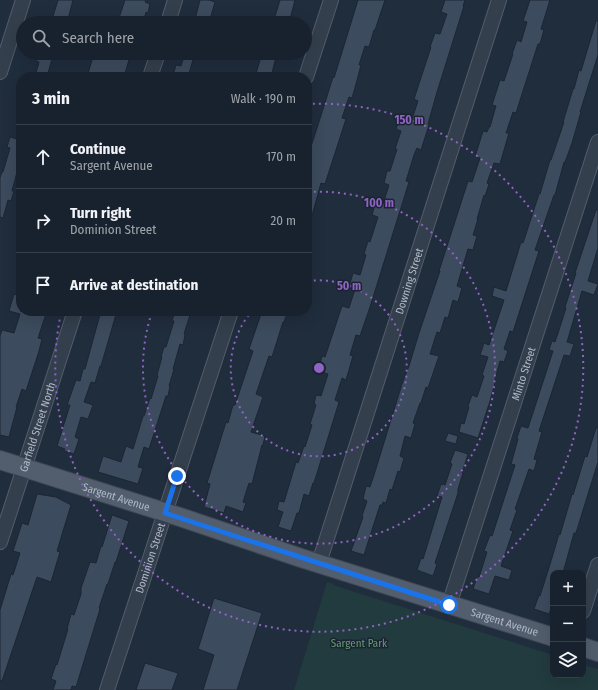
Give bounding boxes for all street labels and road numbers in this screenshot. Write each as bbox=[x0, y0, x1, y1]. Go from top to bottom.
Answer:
street label: Downing Street bbox=[392, 246, 426, 316]
street label: Minto Street bbox=[509, 345, 538, 402]
street label: Garfield Street North bbox=[17, 380, 58, 473]
street label: Sargent Avenue bbox=[81, 480, 152, 514]
street label: Dominion Street bbox=[133, 521, 168, 595]
street label: Sargent Avenue bbox=[469, 605, 540, 639]

